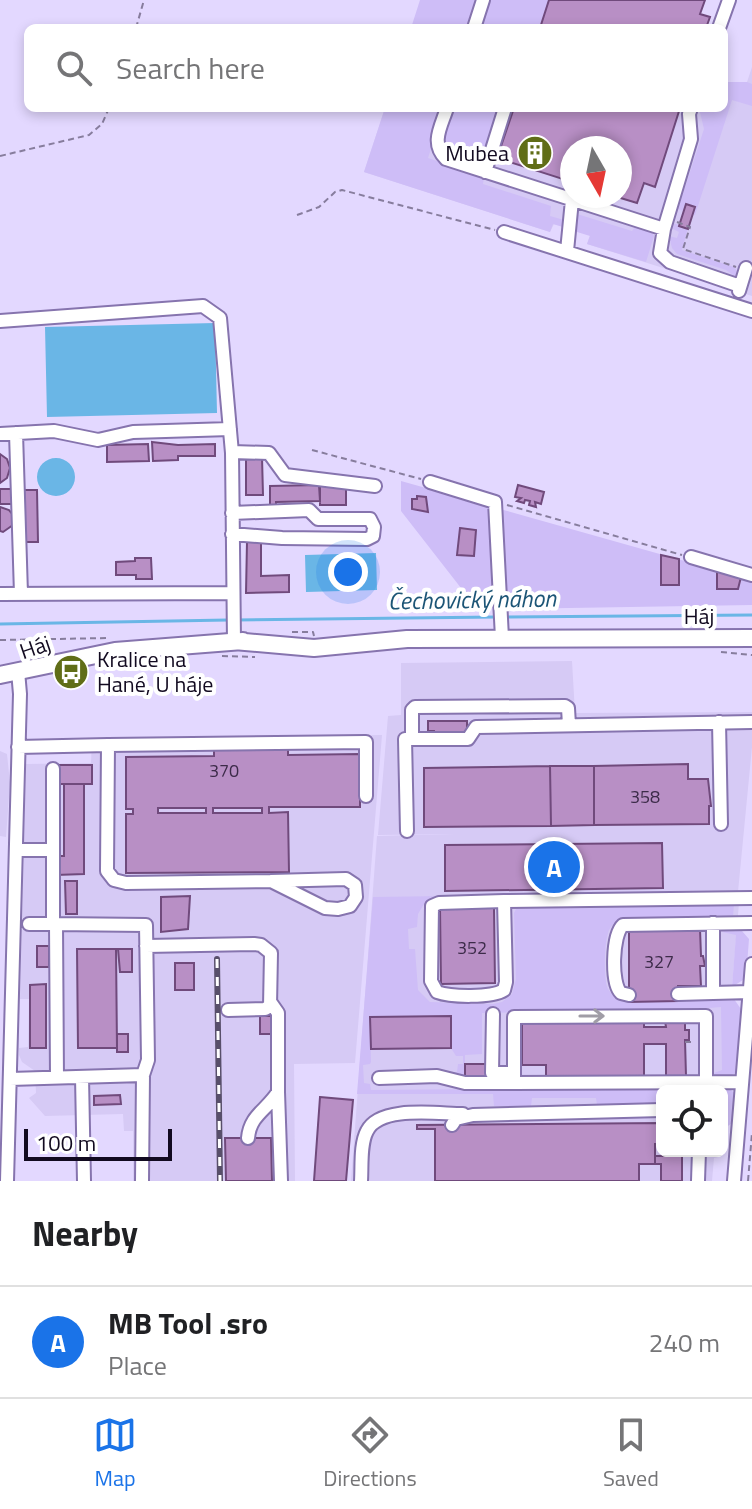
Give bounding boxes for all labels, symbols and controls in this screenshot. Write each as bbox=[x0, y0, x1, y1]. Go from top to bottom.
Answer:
search box bbox=[24, 24, 728, 112]
text: Search here bbox=[116, 45, 265, 91]
icon: search bbox=[52, 46, 96, 90]
building icon: Mubea bbox=[516, 134, 554, 172]
place label: Mubea bbox=[445, 136, 509, 170]
north arrow bbox=[560, 136, 632, 208]
your location bbox=[328, 552, 368, 592]
water label: Čechovický náhon bbox=[388, 580, 557, 618]
street label: Háj bbox=[684, 599, 714, 633]
street label: Háj bbox=[15, 626, 55, 668]
place label: Kralice na Hané, U háje bbox=[97, 642, 213, 701]
bus stop icon: Kralice na Hané, U háje bbox=[52, 653, 90, 691]
house number: 370 bbox=[209, 757, 239, 784]
house number: 358 bbox=[630, 783, 660, 810]
pin: A bbox=[528, 837, 580, 897]
house number: 352 bbox=[457, 934, 487, 961]
house number: 327 bbox=[644, 948, 674, 975]
one-way arrow bbox=[578, 1008, 605, 1024]
map controls bbox=[656, 1085, 728, 1157]
button: locate bbox=[656, 1085, 728, 1157]
scale bar bbox=[24, 1125, 172, 1161]
text: 100 m bbox=[36, 1126, 96, 1160]
text: Nearby bbox=[32, 1207, 138, 1259]
text: MB Tool .sro bbox=[108, 1300, 268, 1346]
text: A bbox=[50, 1323, 66, 1362]
text: 240 m bbox=[649, 1323, 720, 1362]
text: Place bbox=[108, 1346, 167, 1385]
tab: Map bbox=[93, 1413, 137, 1495]
tab: Directions bbox=[323, 1413, 417, 1495]
tab: Saved bbox=[603, 1413, 659, 1495]

